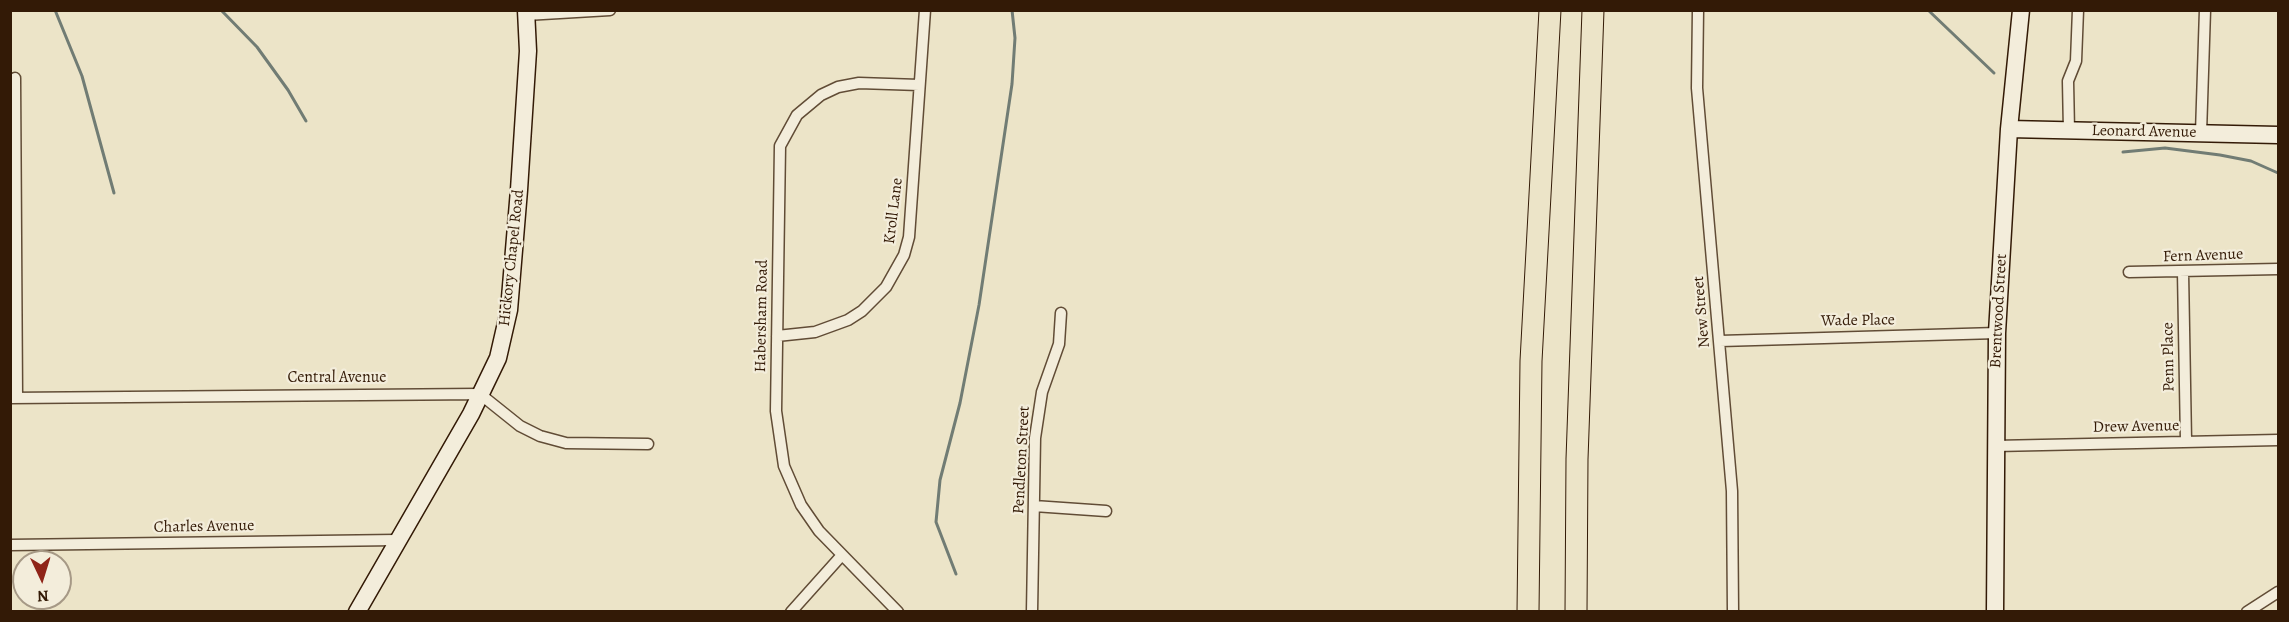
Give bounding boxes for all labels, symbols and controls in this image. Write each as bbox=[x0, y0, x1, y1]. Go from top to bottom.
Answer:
street label: Leonard Avenue bbox=[2091, 121, 2197, 143]
street label: Kroll Lane bbox=[880, 177, 908, 245]
street label: Hickory Chapel Road bbox=[495, 189, 529, 327]
street label: Fern Avenue bbox=[2163, 245, 2243, 267]
street label: Brentwood Street bbox=[1986, 253, 2012, 369]
street label: Habersham Road bbox=[751, 259, 773, 373]
street label: New Street bbox=[1689, 275, 1715, 349]
street label: Wade Place bbox=[1821, 311, 1895, 331]
street label: Penn Place bbox=[2159, 322, 2179, 392]
street label: Central Avenue bbox=[287, 368, 387, 388]
street label: Pendleton Street bbox=[1010, 405, 1034, 515]
street label: Drew Avenue bbox=[2093, 417, 2179, 437]
street label: Charles Avenue bbox=[154, 517, 254, 537]
north arrow bbox=[12, 550, 72, 610]
text: N bbox=[37, 585, 50, 607]

